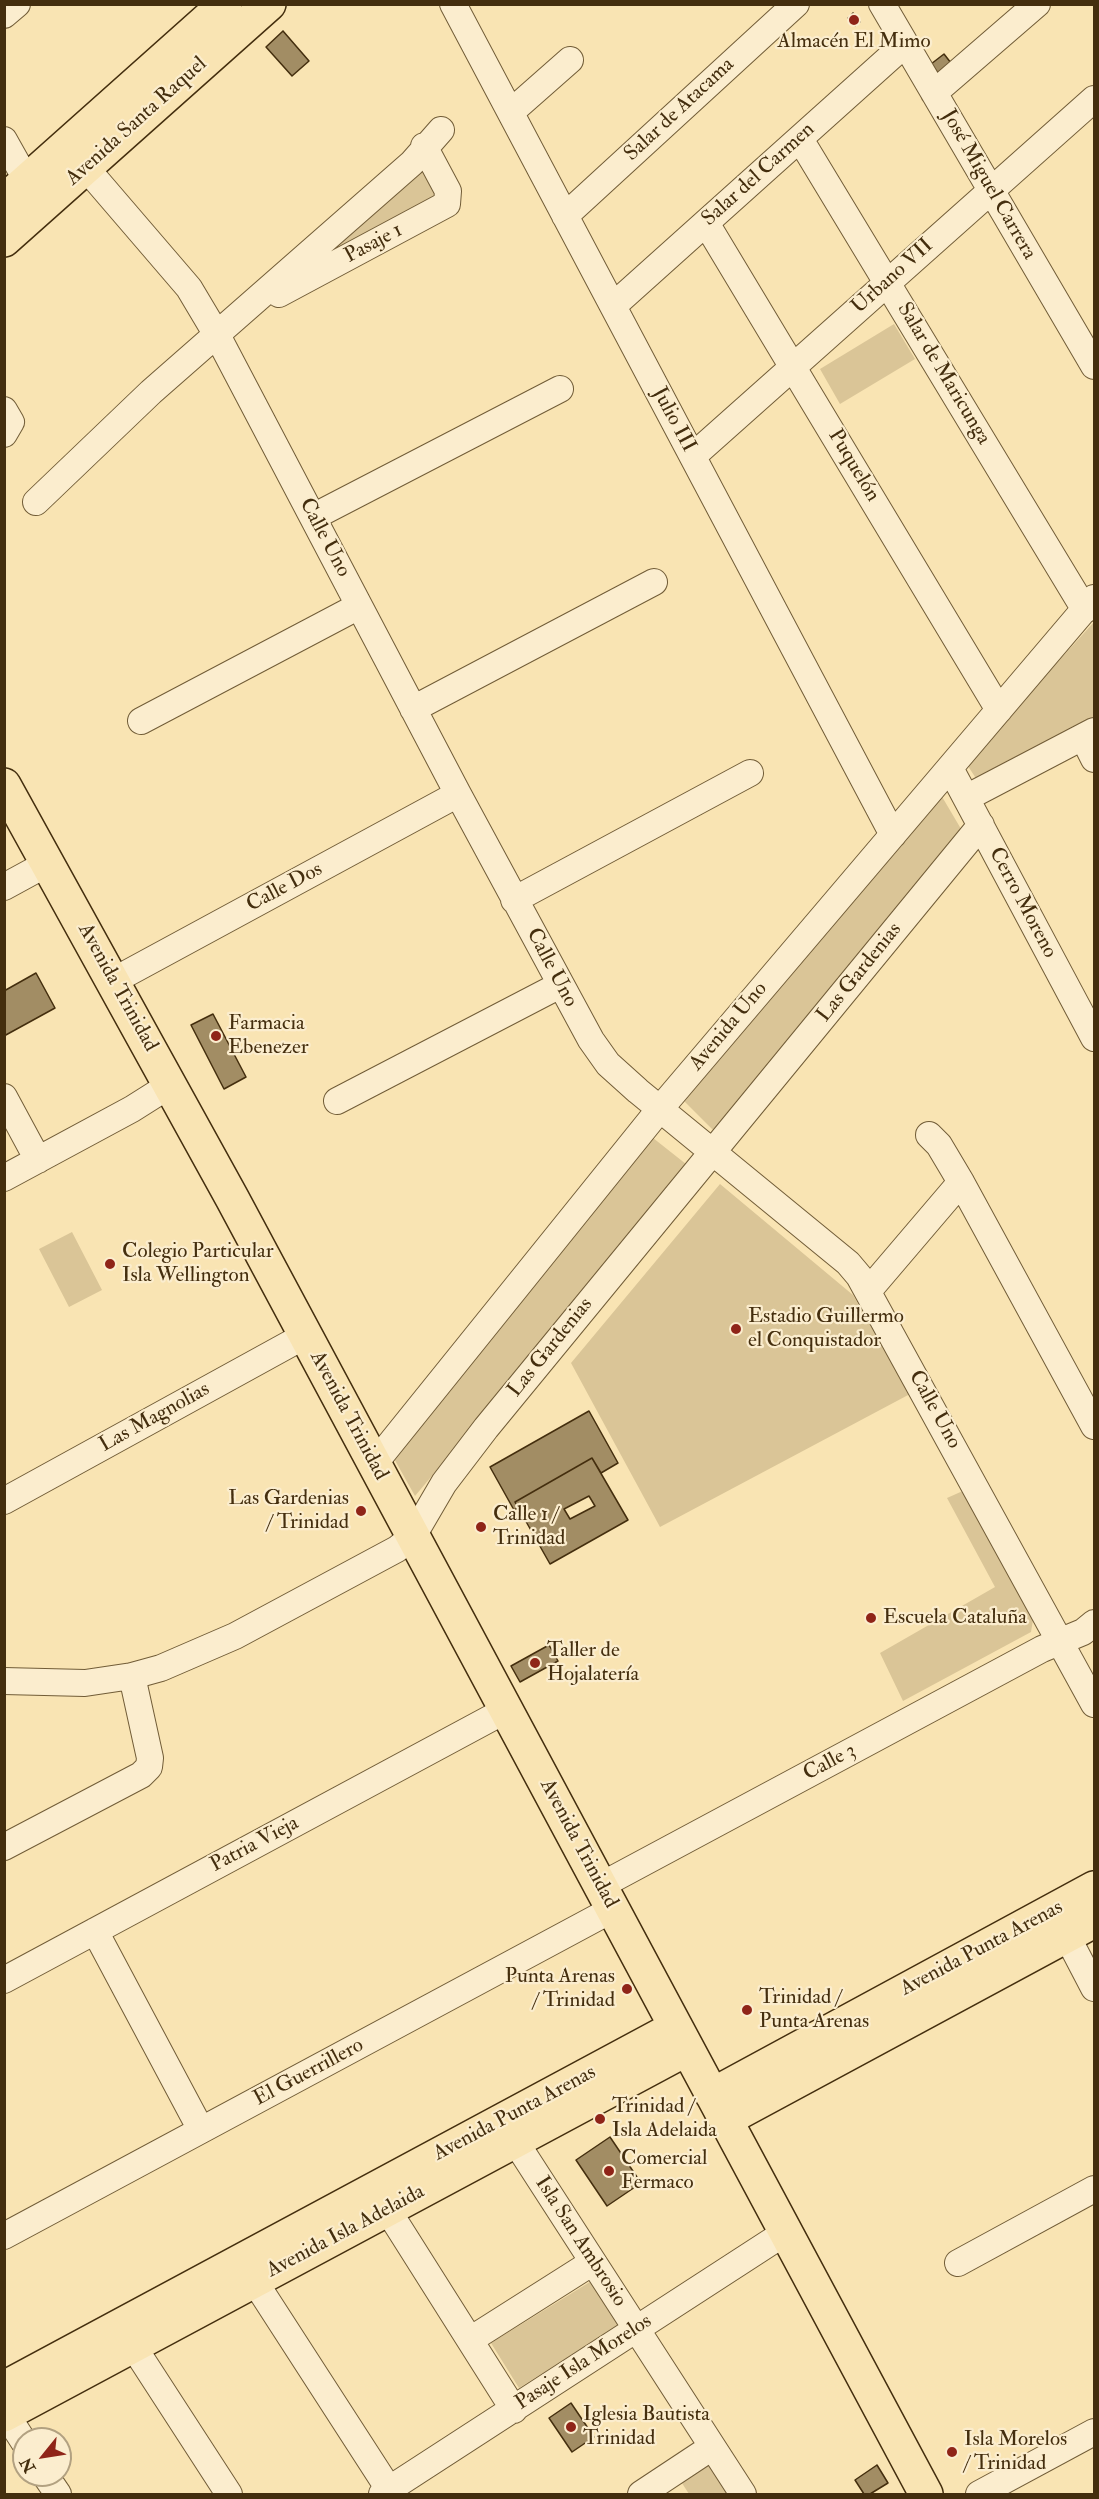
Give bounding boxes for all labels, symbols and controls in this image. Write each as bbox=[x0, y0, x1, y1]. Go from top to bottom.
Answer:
marker: Almacén El Mimo bbox=[847, 13, 861, 27]
place label: Almacén El Mimo bbox=[777, 29, 931, 55]
street label: Avenida Santa Raquel bbox=[61, 52, 213, 192]
street label: Salar de Atacama bbox=[620, 53, 740, 167]
street label: José Miguel Carrera bbox=[935, 105, 1041, 265]
street label: Salar del Carmen bbox=[697, 118, 821, 232]
street label: Pasaje 1 bbox=[341, 218, 407, 270]
street label: Urbano VII bbox=[847, 234, 939, 320]
street label: Salar de Maricunga bbox=[891, 298, 995, 450]
street label: Julio III bbox=[645, 383, 701, 457]
street label: Puquelón bbox=[822, 425, 884, 507]
street label: Calle Uno bbox=[293, 494, 355, 582]
street label: Cerro Moreno bbox=[982, 843, 1062, 963]
street label: Calle Dos bbox=[243, 858, 327, 918]
street label: Las Gardenias bbox=[812, 918, 908, 1028]
street label: Avenida Trinidad bbox=[71, 920, 163, 1056]
street label: Calle Uno bbox=[520, 924, 582, 1012]
street label: Avenida Uno bbox=[685, 977, 773, 1077]
place label: Farmacia Ebenezer bbox=[228, 1011, 309, 1061]
marker: Farmacia Ebenezer bbox=[209, 1029, 223, 1043]
place label: Colegio Particular Isla Wellington bbox=[122, 1239, 274, 1289]
marker: Colegio Particular Isla Wellington bbox=[103, 1257, 117, 1271]
street label: Las Gardenias bbox=[503, 1293, 599, 1403]
place label: Estadio Guillermo el Conquistador bbox=[748, 1304, 904, 1354]
marker: Estadio Guillermo el Conquistador bbox=[729, 1322, 743, 1336]
street label: Avenida Trinidad bbox=[303, 1347, 393, 1485]
street label: Calle Uno bbox=[902, 1366, 966, 1454]
street label: Las Magnolias bbox=[95, 1377, 215, 1459]
place label: Las Gardenias / Trinidad bbox=[228, 1486, 349, 1536]
place label: Calle 1 / Trinidad bbox=[493, 1502, 565, 1552]
marker: Las Gardenias / Trinidad bbox=[354, 1504, 368, 1518]
marker: Calle 1 / Trinidad bbox=[474, 1520, 488, 1534]
place label: Escuela Cataluña bbox=[883, 1605, 1027, 1631]
marker: Escuela Cataluña bbox=[864, 1611, 878, 1625]
place label: Taller de Hojalatería bbox=[547, 1638, 639, 1688]
marker: Taller de Hojalatería bbox=[528, 1656, 542, 1670]
street label: Calle 3 bbox=[799, 1739, 861, 1787]
street label: Avenida Trinidad bbox=[533, 1775, 623, 1913]
street label: Patria Vieja bbox=[207, 1811, 303, 1879]
street label: Avenida Punta Arenas bbox=[896, 1896, 1068, 2002]
place label: Punta Arenas / Trinidad bbox=[505, 1964, 615, 2014]
marker: Punta Arenas / Trinidad bbox=[620, 1982, 634, 1996]
place label: Trinidad / Punta Arenas bbox=[759, 1985, 869, 2035]
marker: Trinidad / Punta Arenas bbox=[740, 2003, 754, 2017]
street label: El Guerrillero bbox=[250, 2034, 368, 2112]
street label: Avenida Punta Arenas bbox=[429, 2061, 601, 2167]
place label: Trinidad / Isla Adelaida bbox=[612, 2094, 717, 2144]
marker: Trinidad / Isla Adelaida bbox=[593, 2112, 607, 2126]
place label: Comercial Fermaco bbox=[621, 2146, 707, 2196]
marker: Comercial Fermaco bbox=[602, 2164, 616, 2178]
street label: Isla San Ambrosio bbox=[529, 2172, 631, 2312]
street label: Avenida Isla Adelaida bbox=[263, 2180, 429, 2284]
street label: Pasaje Isla Morelos bbox=[511, 2310, 657, 2416]
place label: Iglesia Bautista Trinidad bbox=[583, 2402, 710, 2452]
marker: Iglesia Bautista Trinidad bbox=[564, 2420, 578, 2434]
north arrow bbox=[12, 2427, 72, 2487]
place label: Isla Morelos / Trinidad bbox=[964, 2427, 1067, 2477]
marker: Isla Morelos / Trinidad bbox=[945, 2445, 959, 2459]
text: N bbox=[16, 2454, 40, 2476]

